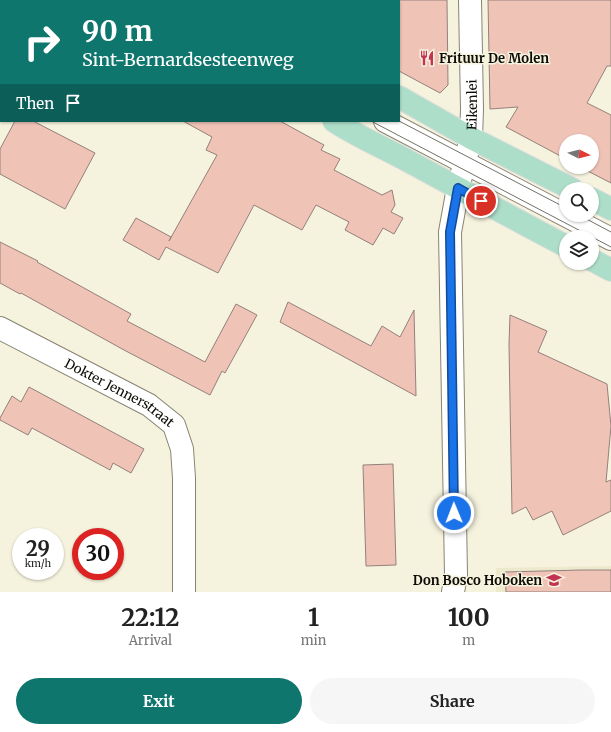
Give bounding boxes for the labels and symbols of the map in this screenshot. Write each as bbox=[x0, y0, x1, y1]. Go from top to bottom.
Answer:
restaurant icon: Frituur De Molen bbox=[418, 49, 436, 67]
place label: Frituur De Molen bbox=[439, 50, 549, 67]
street label: Eikenlei bbox=[463, 79, 481, 130]
north arrow bbox=[559, 134, 599, 174]
pin bbox=[464, 184, 498, 218]
street label: Dokter Jennerstraat bbox=[62, 355, 177, 431]
position arrow bbox=[433, 492, 475, 534]
speed limit sign: 30 bbox=[72, 528, 124, 580]
school or university icon: Don Bosco Hoboken bbox=[545, 571, 563, 589]
place label: Don Bosco Hoboken bbox=[413, 572, 542, 589]

